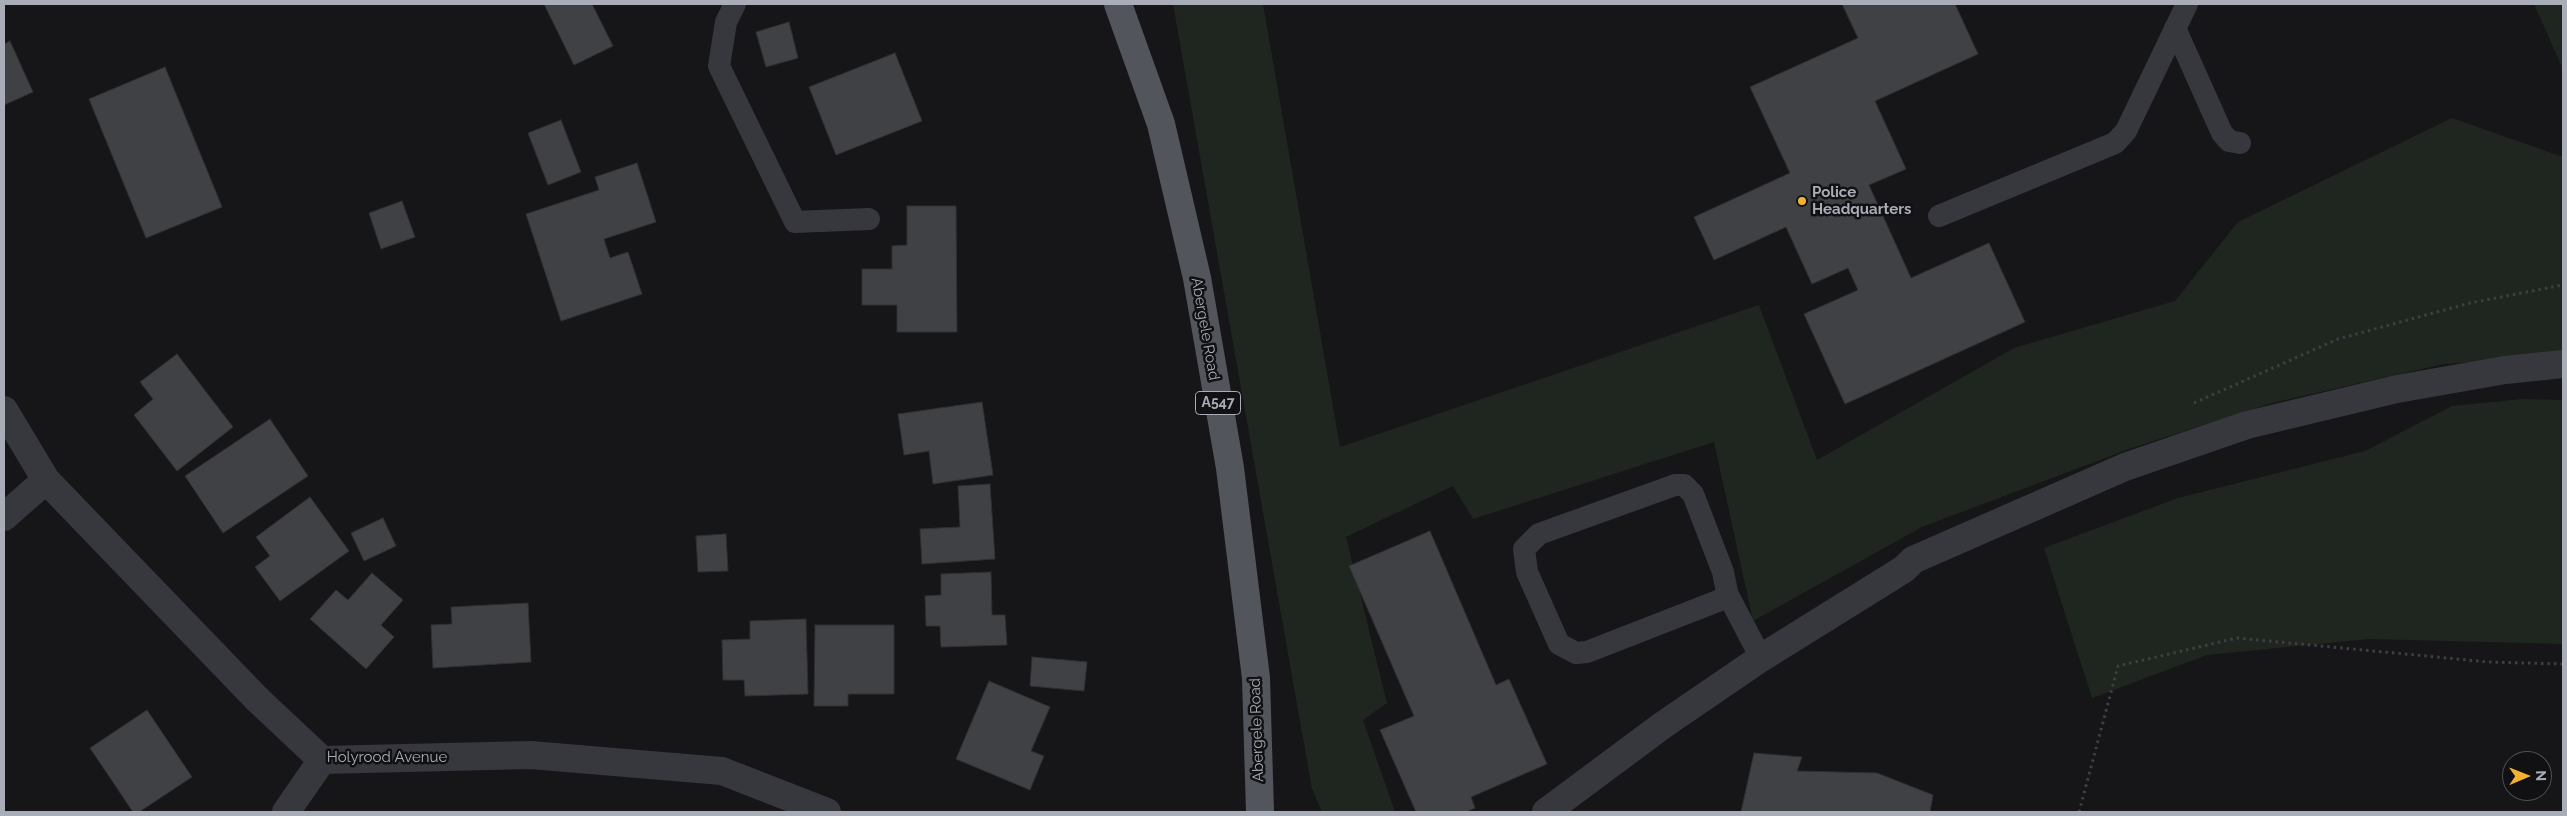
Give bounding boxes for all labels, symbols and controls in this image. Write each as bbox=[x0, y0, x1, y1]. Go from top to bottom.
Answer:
place label: Police Headquarters bbox=[1812, 183, 1911, 218]
marker: Police Headquarters bbox=[1796, 195, 1808, 207]
street label: Abergele Road bbox=[1187, 276, 1223, 382]
road number: A547 bbox=[1196, 392, 1240, 414]
street label: Abergele Road bbox=[1246, 678, 1268, 782]
street label: Holyrood Avenue bbox=[327, 748, 447, 766]
north arrow bbox=[2502, 751, 2552, 801]
text: N bbox=[2533, 770, 2549, 781]

